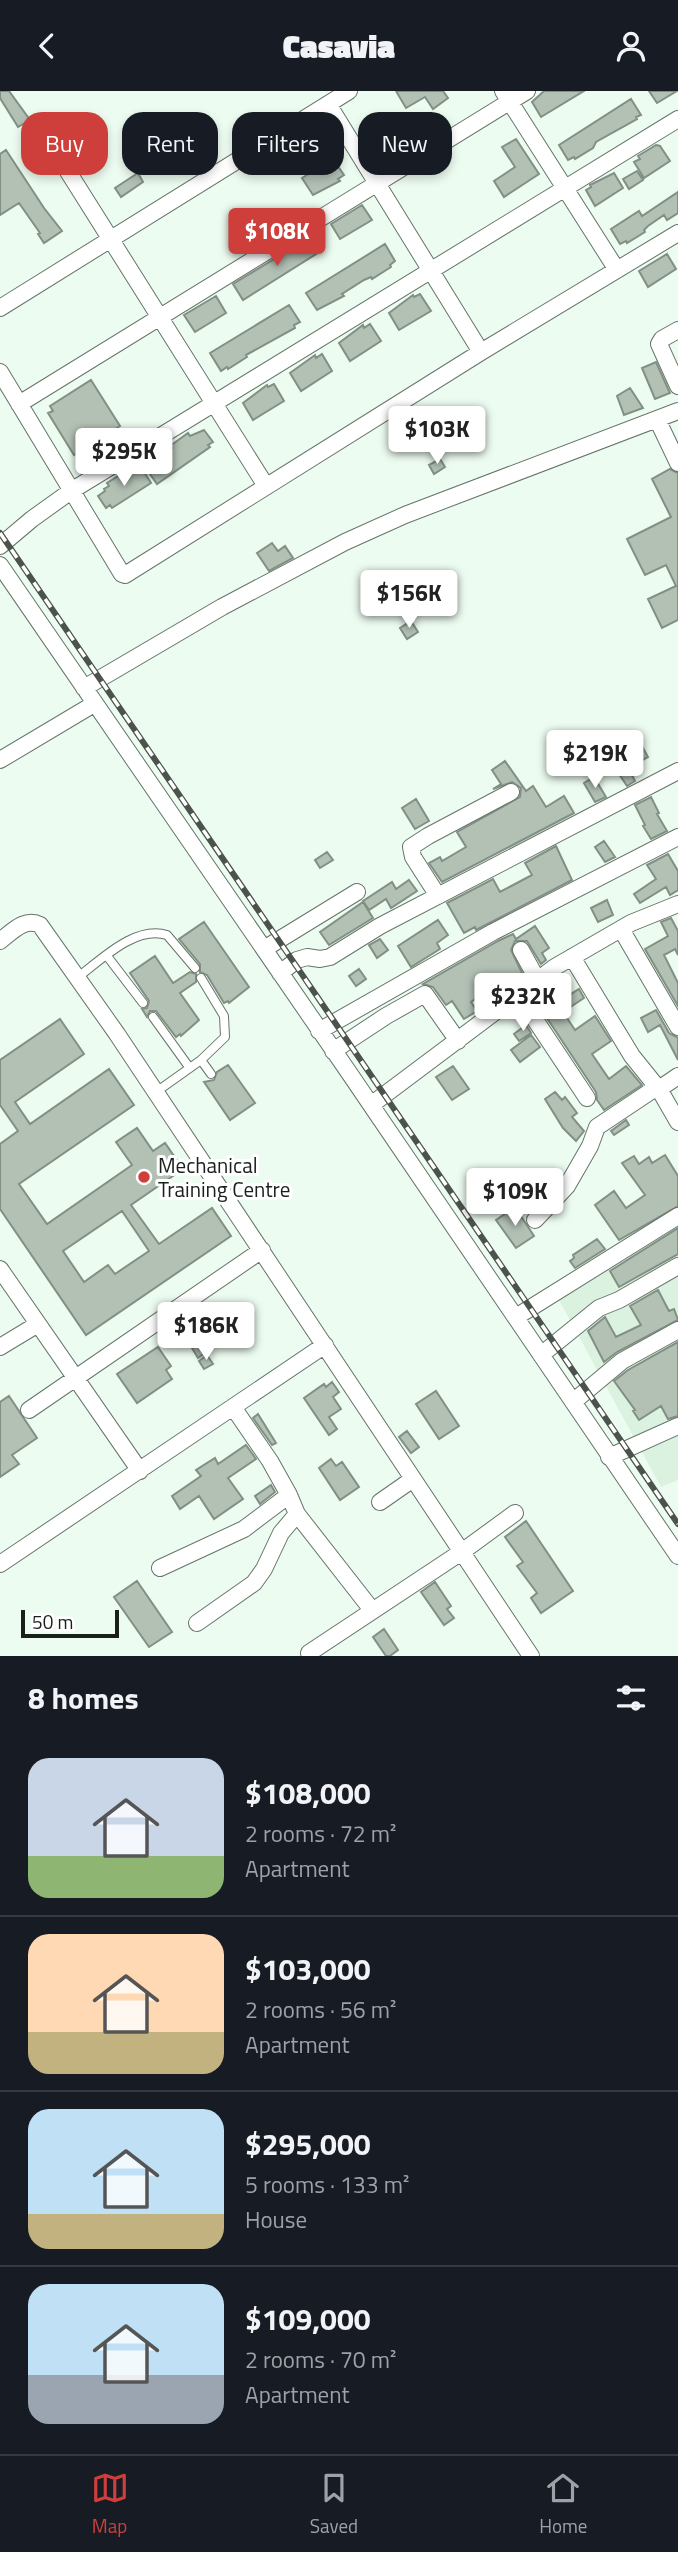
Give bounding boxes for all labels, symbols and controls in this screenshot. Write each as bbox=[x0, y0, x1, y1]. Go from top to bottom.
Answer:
text: Casavia bbox=[283, 22, 395, 70]
icon: back bbox=[28, 27, 66, 65]
icon: person bbox=[612, 27, 650, 65]
chip: Buy bbox=[21, 112, 108, 175]
chip: Rent bbox=[122, 112, 218, 175]
chip: Filters bbox=[232, 112, 344, 175]
chip: New bbox=[358, 112, 452, 175]
pin: $108K bbox=[228, 209, 326, 268]
text: $108K bbox=[244, 213, 310, 248]
pin: $103K bbox=[388, 407, 486, 466]
text: $103K bbox=[404, 411, 470, 446]
pin: $295K bbox=[75, 429, 173, 488]
text: $295K bbox=[91, 433, 157, 468]
pin: $156K bbox=[360, 571, 458, 630]
text: $156K bbox=[376, 575, 442, 610]
pin: $219K bbox=[546, 731, 644, 790]
text: $219K bbox=[562, 735, 628, 770]
pin: $232K bbox=[474, 974, 572, 1033]
text: $232K bbox=[490, 978, 556, 1013]
place label: Mechanical Training Centre bbox=[158, 1149, 290, 1205]
marker: Mechanical Training Centre bbox=[136, 1169, 152, 1185]
pin: $109K bbox=[466, 1169, 564, 1228]
text: $109K bbox=[482, 1173, 548, 1208]
pin: $186K bbox=[157, 1303, 255, 1362]
text: $186K bbox=[173, 1307, 239, 1342]
scale bar bbox=[21, 1607, 119, 1639]
text: 50 m bbox=[32, 1607, 73, 1636]
text: 8 homes bbox=[28, 1675, 139, 1721]
icon: filters bbox=[612, 1679, 650, 1717]
text: $108,000 bbox=[245, 1770, 371, 1816]
icon: home bbox=[84, 1786, 168, 1870]
text: 2 rooms · 72 m² bbox=[245, 1816, 396, 1851]
text: Apartment bbox=[245, 1851, 350, 1886]
text: $103,000 bbox=[245, 1946, 371, 1992]
icon: home bbox=[84, 1962, 168, 2046]
text: 2 rooms · 56 m² bbox=[245, 1992, 396, 2027]
text: Apartment bbox=[245, 2027, 350, 2062]
text: $295,000 bbox=[245, 2121, 371, 2167]
icon: home bbox=[84, 2137, 168, 2221]
text: 5 rooms · 133 m² bbox=[245, 2167, 409, 2202]
text: House bbox=[245, 2202, 307, 2237]
text: $109,000 bbox=[245, 2296, 371, 2342]
icon: home bbox=[84, 2312, 168, 2396]
text: 2 rooms · 70 m² bbox=[245, 2342, 396, 2377]
text: Apartment bbox=[245, 2377, 350, 2412]
tab: Map bbox=[91, 2469, 129, 2540]
tab: Saved bbox=[310, 2469, 358, 2540]
tab: Home bbox=[539, 2469, 587, 2540]

